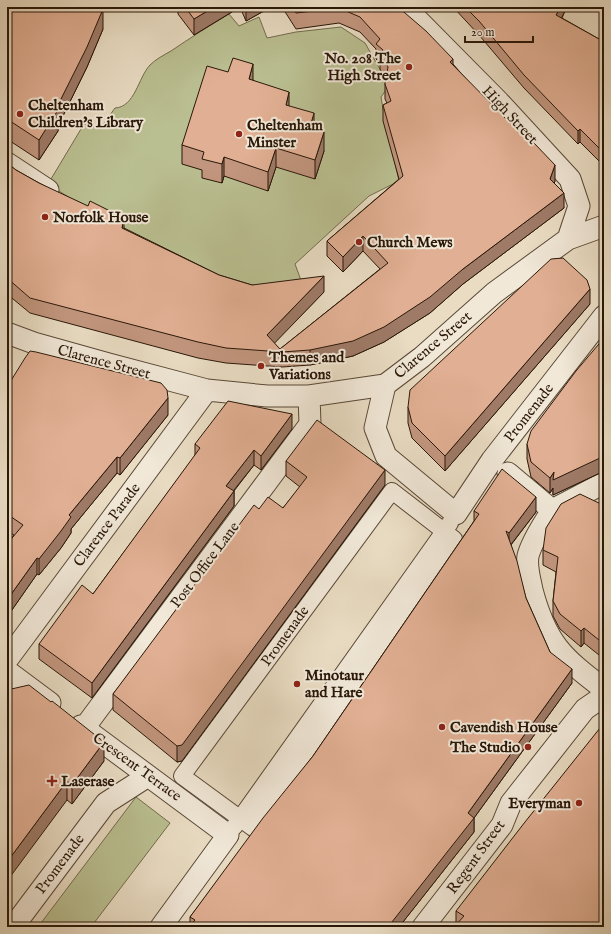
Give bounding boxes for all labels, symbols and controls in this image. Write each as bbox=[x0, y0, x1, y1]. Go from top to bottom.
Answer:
scale bar bbox=[465, 18, 533, 44]
text: 20 m bbox=[471, 25, 494, 40]
place label: No. 208 The High Street bbox=[323, 49, 402, 85]
marker: No. 208 The High Street bbox=[404, 62, 414, 72]
street label: High Street bbox=[478, 82, 542, 148]
place label: Cheltenham Children's Library bbox=[28, 96, 144, 132]
marker: Cheltenham Children's Library bbox=[15, 109, 25, 119]
place label: Cheltenham Minster bbox=[247, 116, 323, 152]
marker: Cheltenham Minster bbox=[234, 129, 244, 139]
place label: Norfolk House bbox=[52, 208, 149, 227]
marker: Norfolk House bbox=[40, 212, 50, 222]
place label: Church Mews bbox=[367, 233, 453, 252]
marker: Church Mews bbox=[354, 237, 364, 247]
street label: Clarence Street bbox=[390, 307, 476, 383]
street label: Clarence Street bbox=[55, 340, 153, 384]
place label: Themes and Variations bbox=[268, 348, 345, 384]
marker: Themes and Variations bbox=[256, 361, 266, 371]
street label: Promenade bbox=[500, 379, 558, 446]
street label: Clarence Parade bbox=[69, 479, 145, 571]
street label: Post Office Lane bbox=[166, 518, 244, 612]
street label: Promenade bbox=[257, 602, 313, 670]
place label: Minotaur and Hare bbox=[305, 666, 365, 702]
marker: Minotaur and Hare bbox=[292, 679, 302, 689]
place label: Cavendish House bbox=[450, 718, 558, 737]
marker: Cavendish House bbox=[437, 722, 447, 732]
street label: Crescent Terrace bbox=[89, 728, 185, 806]
place label: The Studio bbox=[449, 738, 520, 757]
marker: The Studio bbox=[523, 742, 533, 752]
place label: Laserase bbox=[61, 772, 115, 791]
marker: Laserase bbox=[46, 775, 58, 787]
place label: Everyman bbox=[508, 794, 571, 813]
marker: Everyman bbox=[574, 798, 584, 808]
street label: Regent Street bbox=[443, 816, 509, 898]
street label: Promenade bbox=[31, 830, 89, 898]

